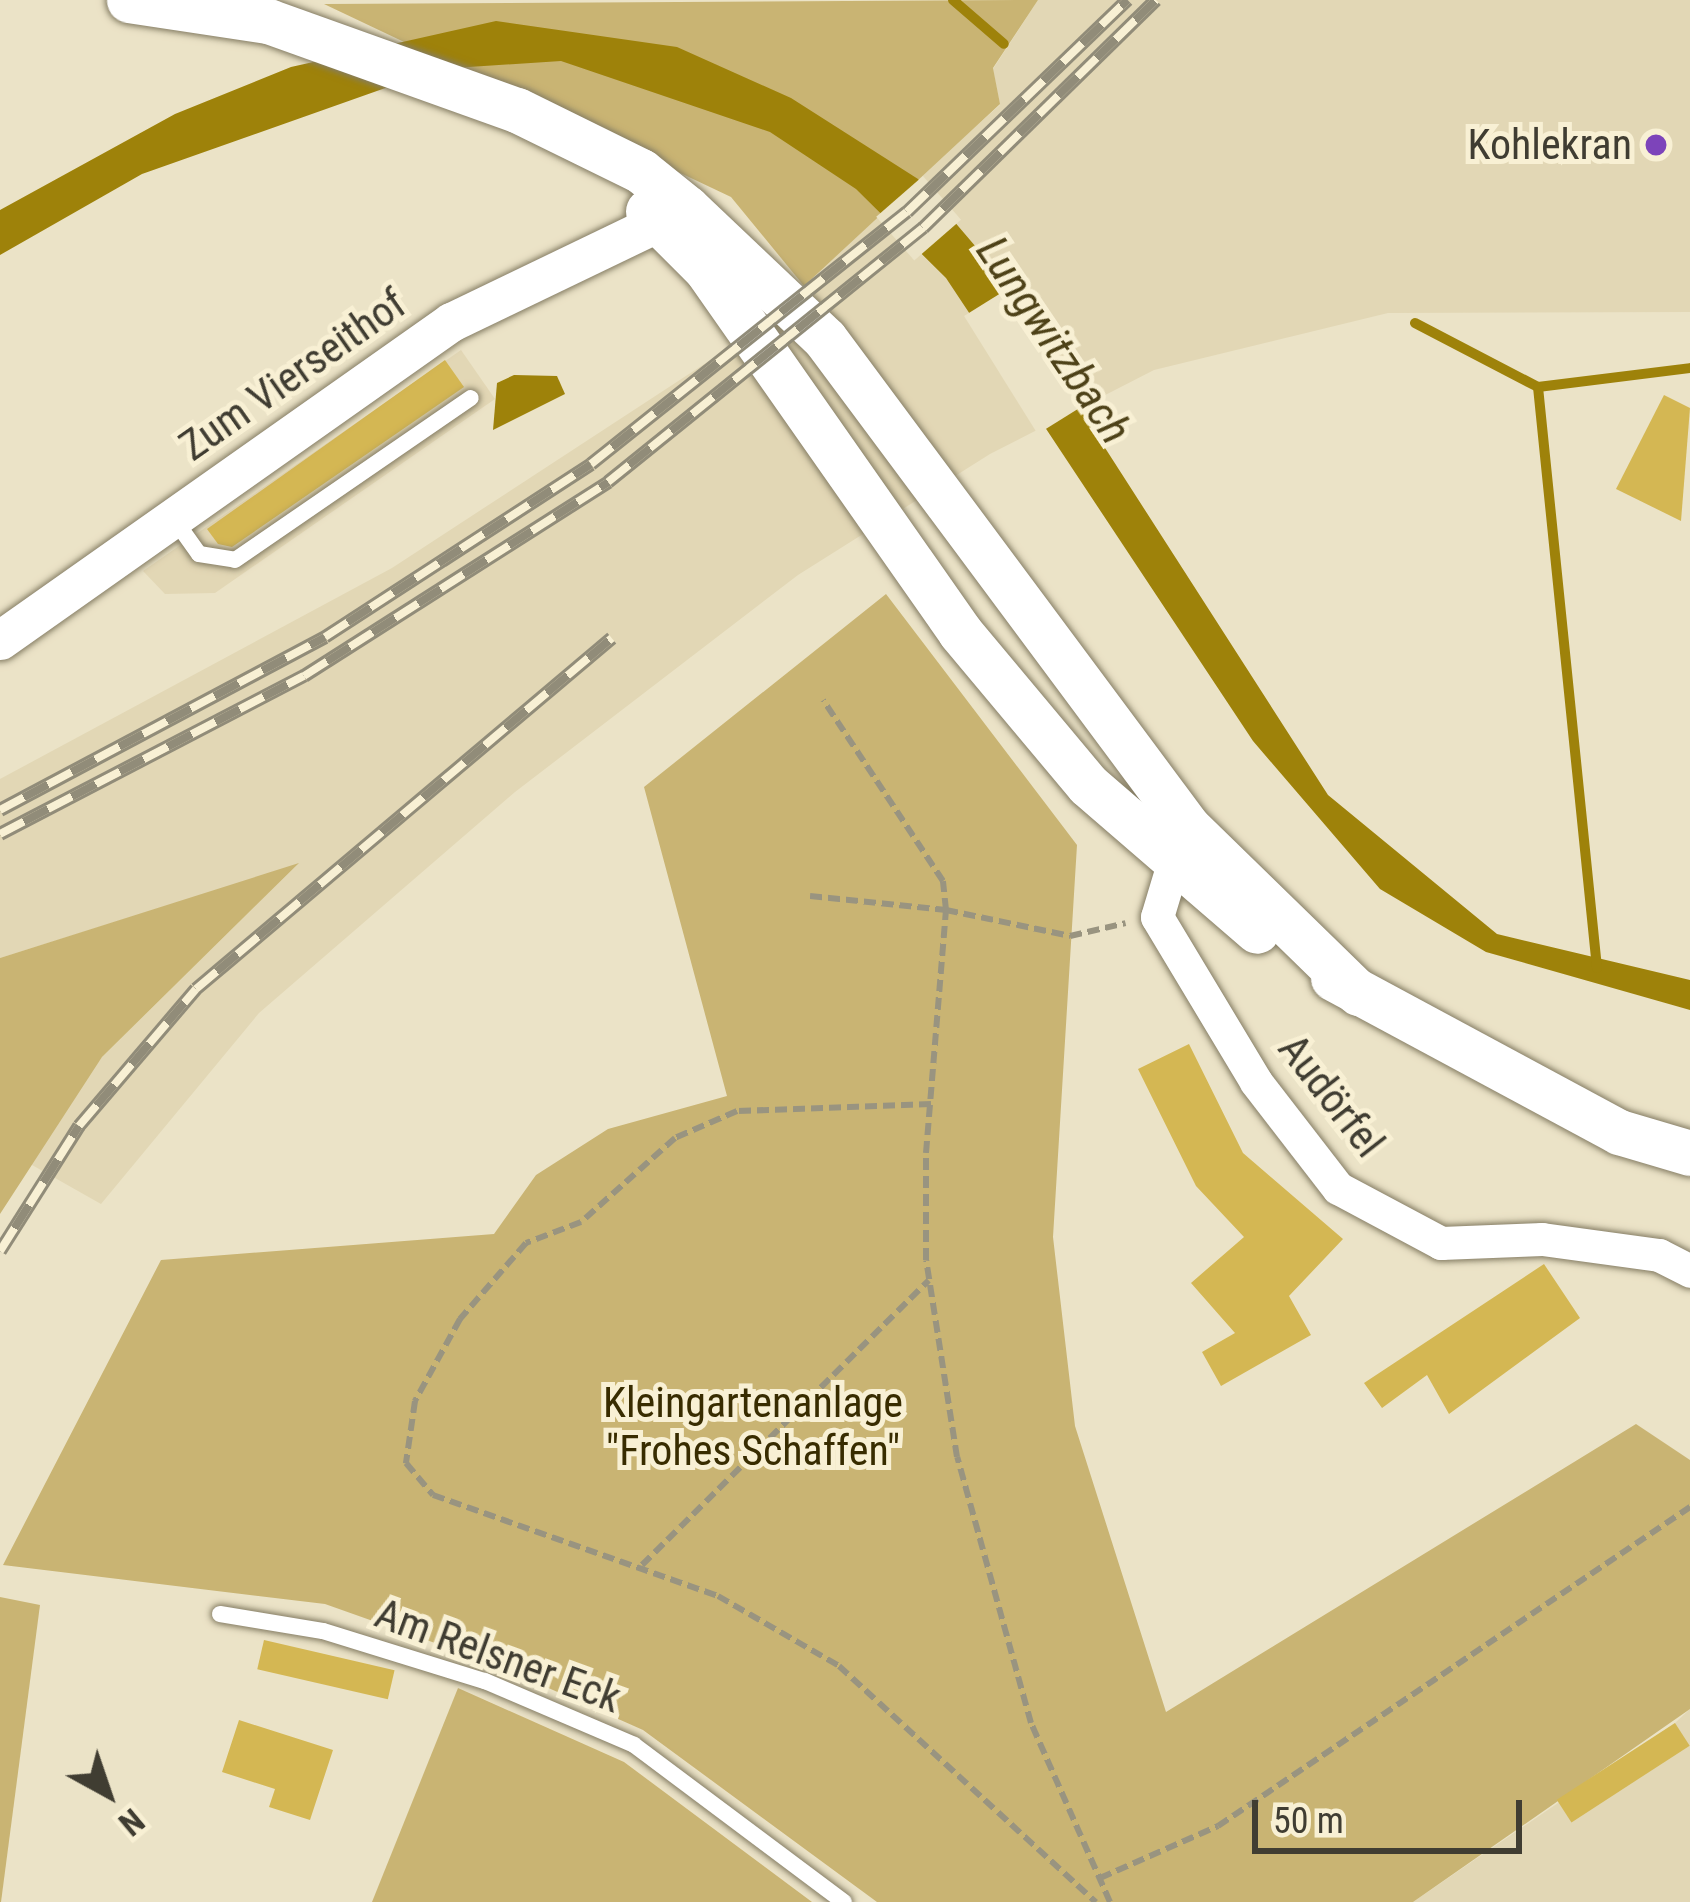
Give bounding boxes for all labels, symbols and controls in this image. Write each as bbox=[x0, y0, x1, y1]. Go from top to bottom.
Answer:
place label: Kohlekran bbox=[1468, 120, 1632, 170]
marker: Kohlekran bbox=[1643, 132, 1669, 158]
water label: Lungwitzbach bbox=[965, 226, 1143, 454]
street label: Zum Vierseithof bbox=[170, 279, 416, 471]
street label: Audörfel bbox=[1268, 1025, 1394, 1167]
park label: Kleingartenanlage "Frohes Schaffen" bbox=[603, 1378, 903, 1476]
street label: Am Relsner Eck bbox=[368, 1588, 628, 1724]
north arrow bbox=[48, 1734, 168, 1854]
scale bar bbox=[1258, 1776, 1528, 1850]
text: 50 m bbox=[1273, 1800, 1344, 1842]
text: N bbox=[111, 1801, 152, 1843]

